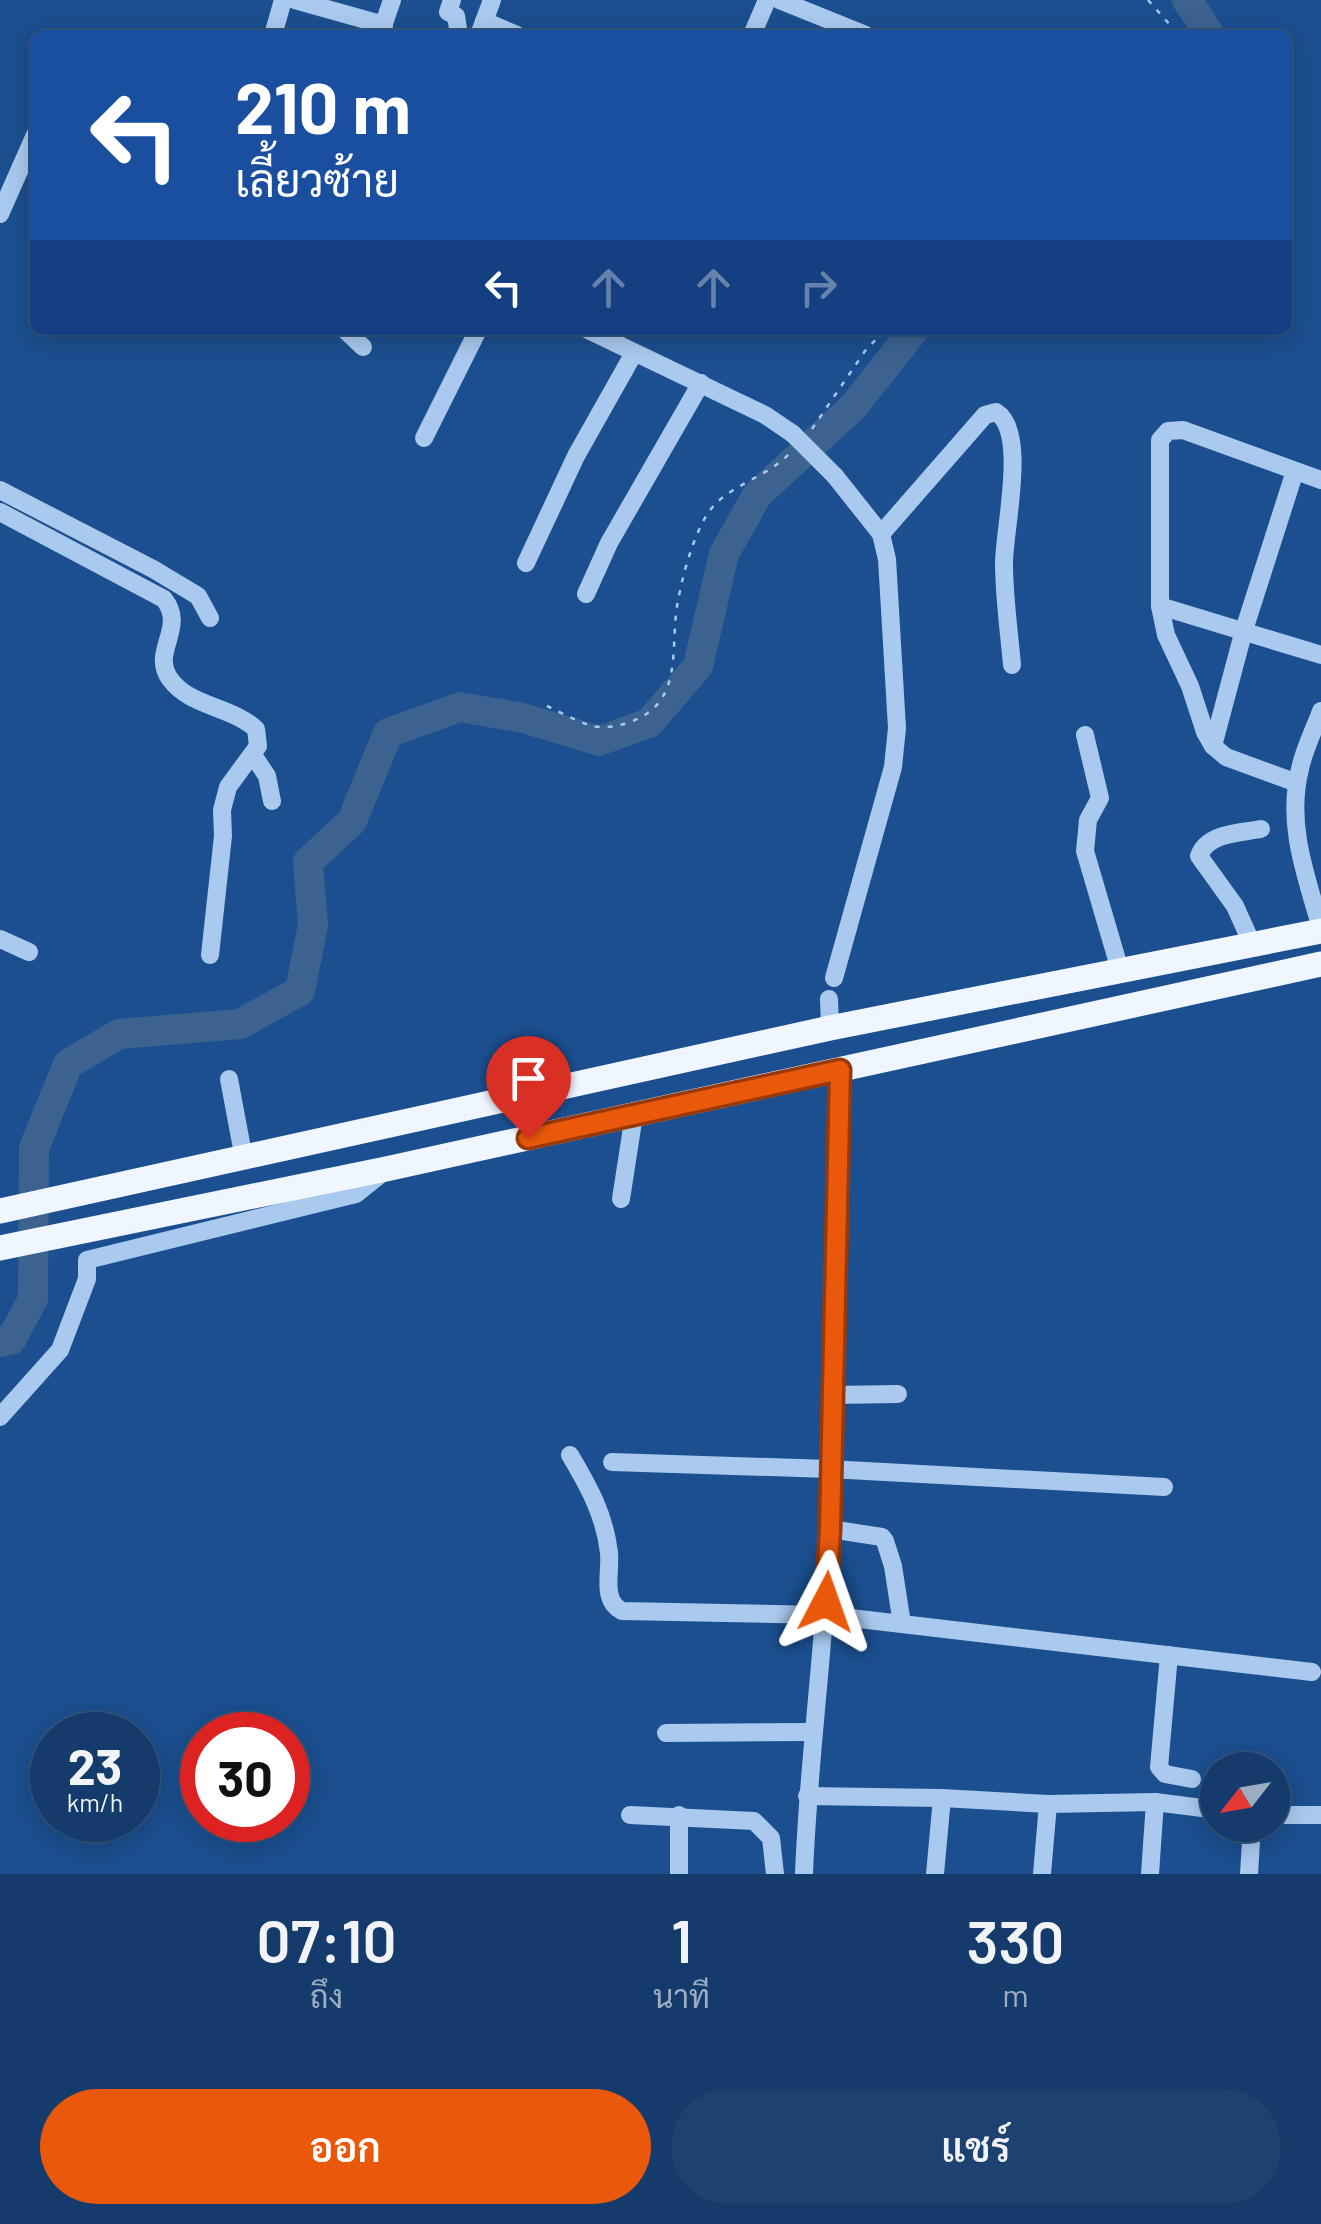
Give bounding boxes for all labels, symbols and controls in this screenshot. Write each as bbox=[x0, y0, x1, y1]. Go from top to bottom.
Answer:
text: 210 m bbox=[235, 64, 411, 148]
icon: left bbox=[70, 70, 200, 200]
text: เลี้ยวซ้าย bbox=[235, 152, 399, 206]
icon: left bbox=[476, 260, 531, 315]
icon: ahead bbox=[581, 260, 636, 315]
icon: ahead bbox=[686, 260, 741, 315]
icon: right bbox=[791, 260, 846, 315]
pin bbox=[486, 1036, 571, 1139]
icon: arrive bbox=[501, 1051, 556, 1106]
position arrow bbox=[774, 1550, 878, 1654]
speed limit sign: 30 bbox=[180, 1712, 310, 1842]
text: 23 bbox=[68, 1735, 122, 1795]
north arrow bbox=[1200, 1752, 1290, 1842]
map controls bbox=[1200, 1752, 1290, 1842]
text: km/h bbox=[67, 1787, 123, 1817]
text: 07:10 bbox=[257, 1903, 397, 1975]
text: 1 bbox=[671, 1903, 692, 1975]
text: 330 bbox=[967, 1904, 1064, 1976]
text: m bbox=[1002, 1975, 1029, 2013]
text: ถึง bbox=[310, 1976, 343, 2014]
text: นาที bbox=[653, 1976, 710, 2014]
button: ออก bbox=[40, 2089, 651, 2204]
button: แชร์ bbox=[671, 2089, 1281, 2204]

